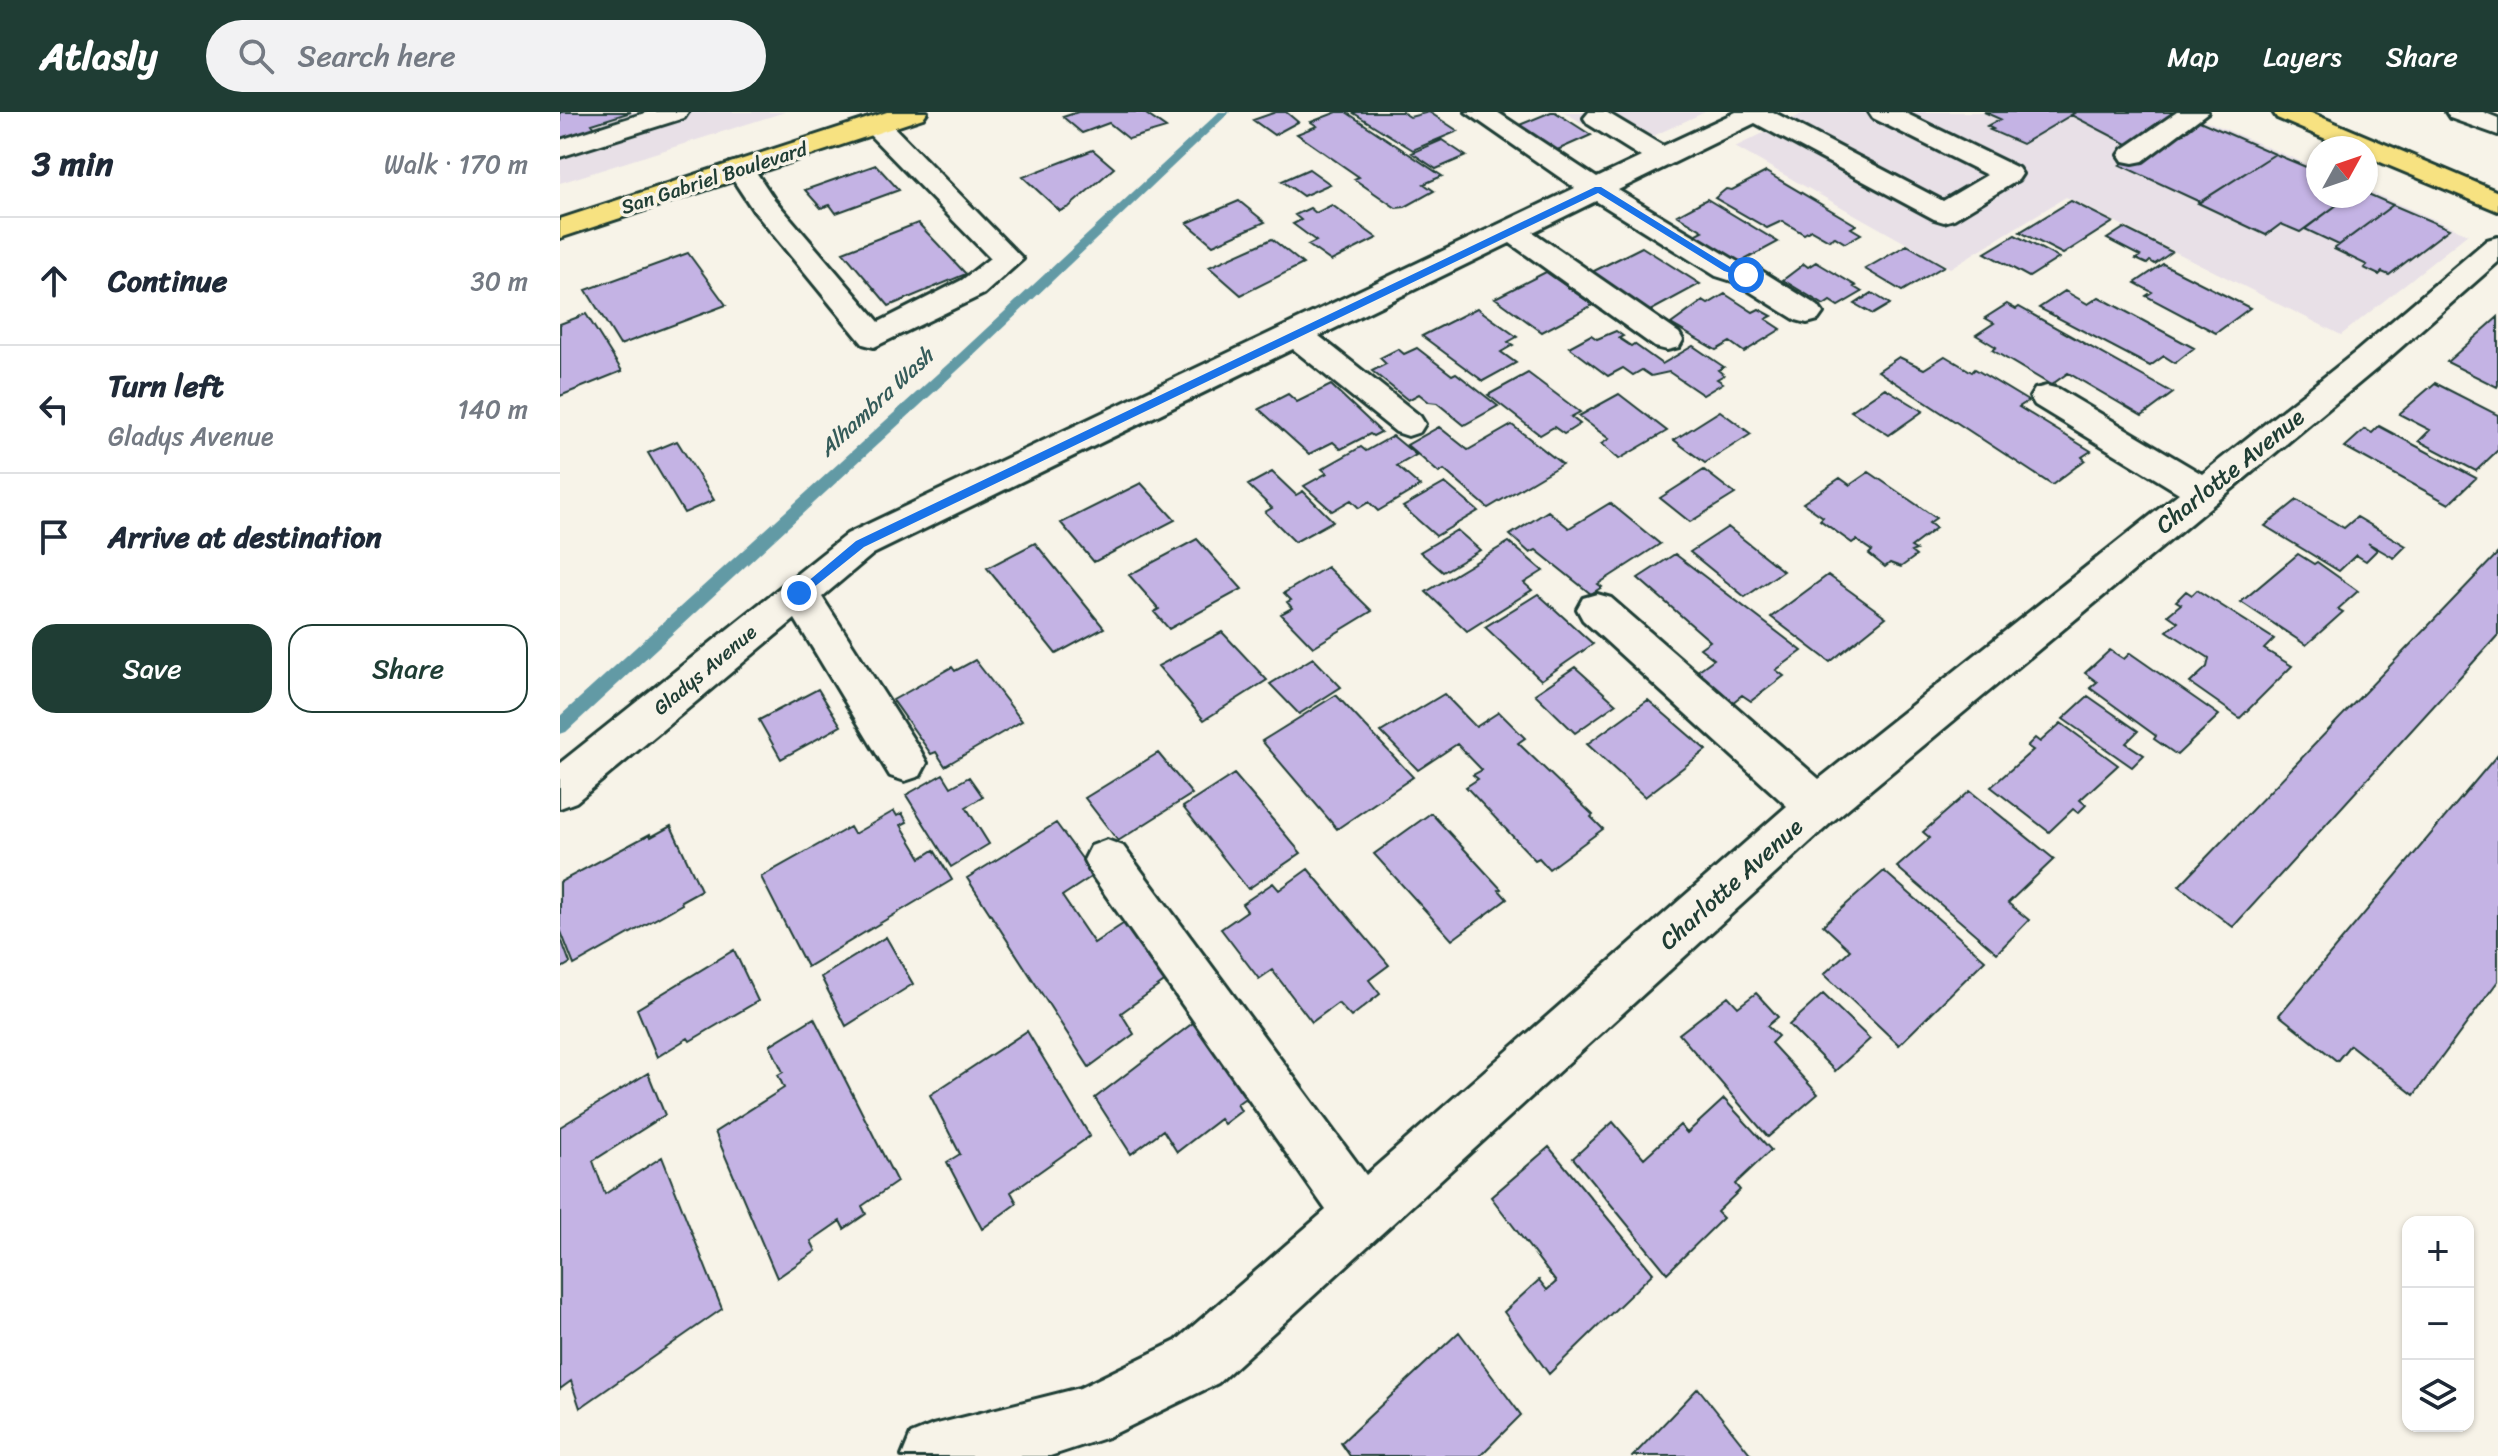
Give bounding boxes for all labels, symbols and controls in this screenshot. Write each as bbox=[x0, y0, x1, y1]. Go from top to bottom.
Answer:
search box bbox=[206, 20, 766, 92]
text: Atlasly bbox=[40, 23, 158, 90]
text: Search here bbox=[298, 29, 456, 83]
text: Map bbox=[2167, 32, 2219, 81]
text: Layers bbox=[2263, 32, 2342, 81]
text: Share bbox=[2386, 32, 2458, 81]
icon: search bbox=[234, 34, 278, 78]
street label: San Gabriel Boulevard bbox=[616, 131, 813, 225]
text: 3 min bbox=[32, 134, 113, 194]
north arrow bbox=[2306, 136, 2378, 208]
text: Walk · 170 m bbox=[384, 141, 528, 187]
text: Continue bbox=[108, 254, 227, 308]
route start bbox=[1728, 257, 1764, 293]
text: 30 m bbox=[471, 258, 528, 304]
icon: ahead bbox=[32, 259, 76, 303]
water label: Alhambra Wash bbox=[808, 336, 945, 467]
text: Turn left bbox=[108, 359, 224, 413]
text: 140 m bbox=[457, 386, 528, 432]
icon: left bbox=[32, 387, 76, 431]
street label: Charlotte Avenue bbox=[2146, 397, 2315, 545]
text: Gladys Avenue bbox=[108, 413, 274, 459]
text: Arrive at destination bbox=[108, 510, 382, 564]
icon: arrive bbox=[32, 515, 76, 559]
route end bbox=[781, 575, 817, 611]
street label: Gladys Avenue bbox=[645, 615, 765, 724]
button: Save bbox=[32, 624, 272, 713]
button: Share bbox=[288, 624, 528, 713]
street label: Charlotte Avenue bbox=[1649, 807, 1813, 961]
map controls bbox=[2402, 1216, 2474, 1432]
button: + bbox=[2402, 1216, 2474, 1288]
button: − bbox=[2402, 1288, 2474, 1360]
button: layers bbox=[2402, 1360, 2474, 1432]

